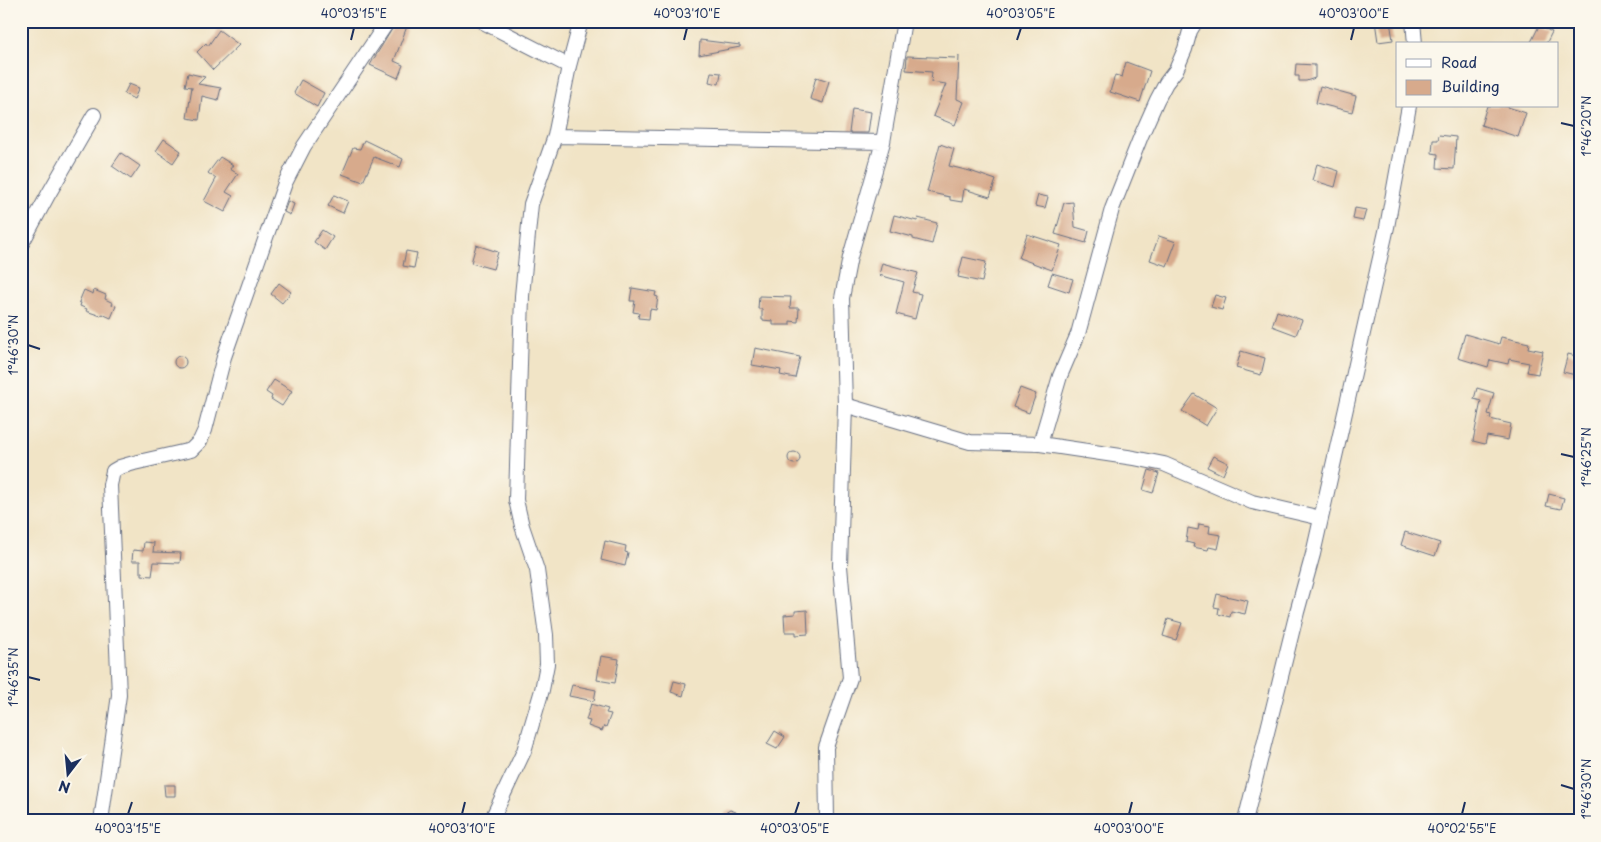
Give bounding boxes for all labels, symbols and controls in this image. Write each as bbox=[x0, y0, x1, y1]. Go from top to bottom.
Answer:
text: 40°03'15"E bbox=[321, 4, 387, 22]
text: 40°03'10"E bbox=[653, 4, 721, 22]
text: 40°03'05"E bbox=[986, 4, 1056, 22]
text: 40°03'00"E bbox=[1319, 4, 1389, 22]
legend bbox=[1396, 42, 1558, 108]
text: Road bbox=[1441, 50, 1477, 73]
text: Building bbox=[1441, 74, 1500, 97]
text: 1°46'20"N bbox=[1577, 96, 1595, 157]
text: 1°46'30"N bbox=[4, 315, 22, 375]
text: 1°46'25"N bbox=[1577, 427, 1595, 487]
text: 1°46'35"N bbox=[4, 647, 22, 707]
north arrow bbox=[42, 750, 92, 800]
text: 1°46'30"N bbox=[1577, 759, 1595, 819]
text: N bbox=[56, 775, 73, 799]
text: 40°03'15"E bbox=[95, 819, 161, 837]
text: 40°03'10"E bbox=[428, 819, 496, 837]
text: 40°03'05"E bbox=[760, 819, 830, 837]
text: 40°03'00"E bbox=[1094, 819, 1164, 837]
text: 40°02'55"E bbox=[1428, 819, 1496, 837]

